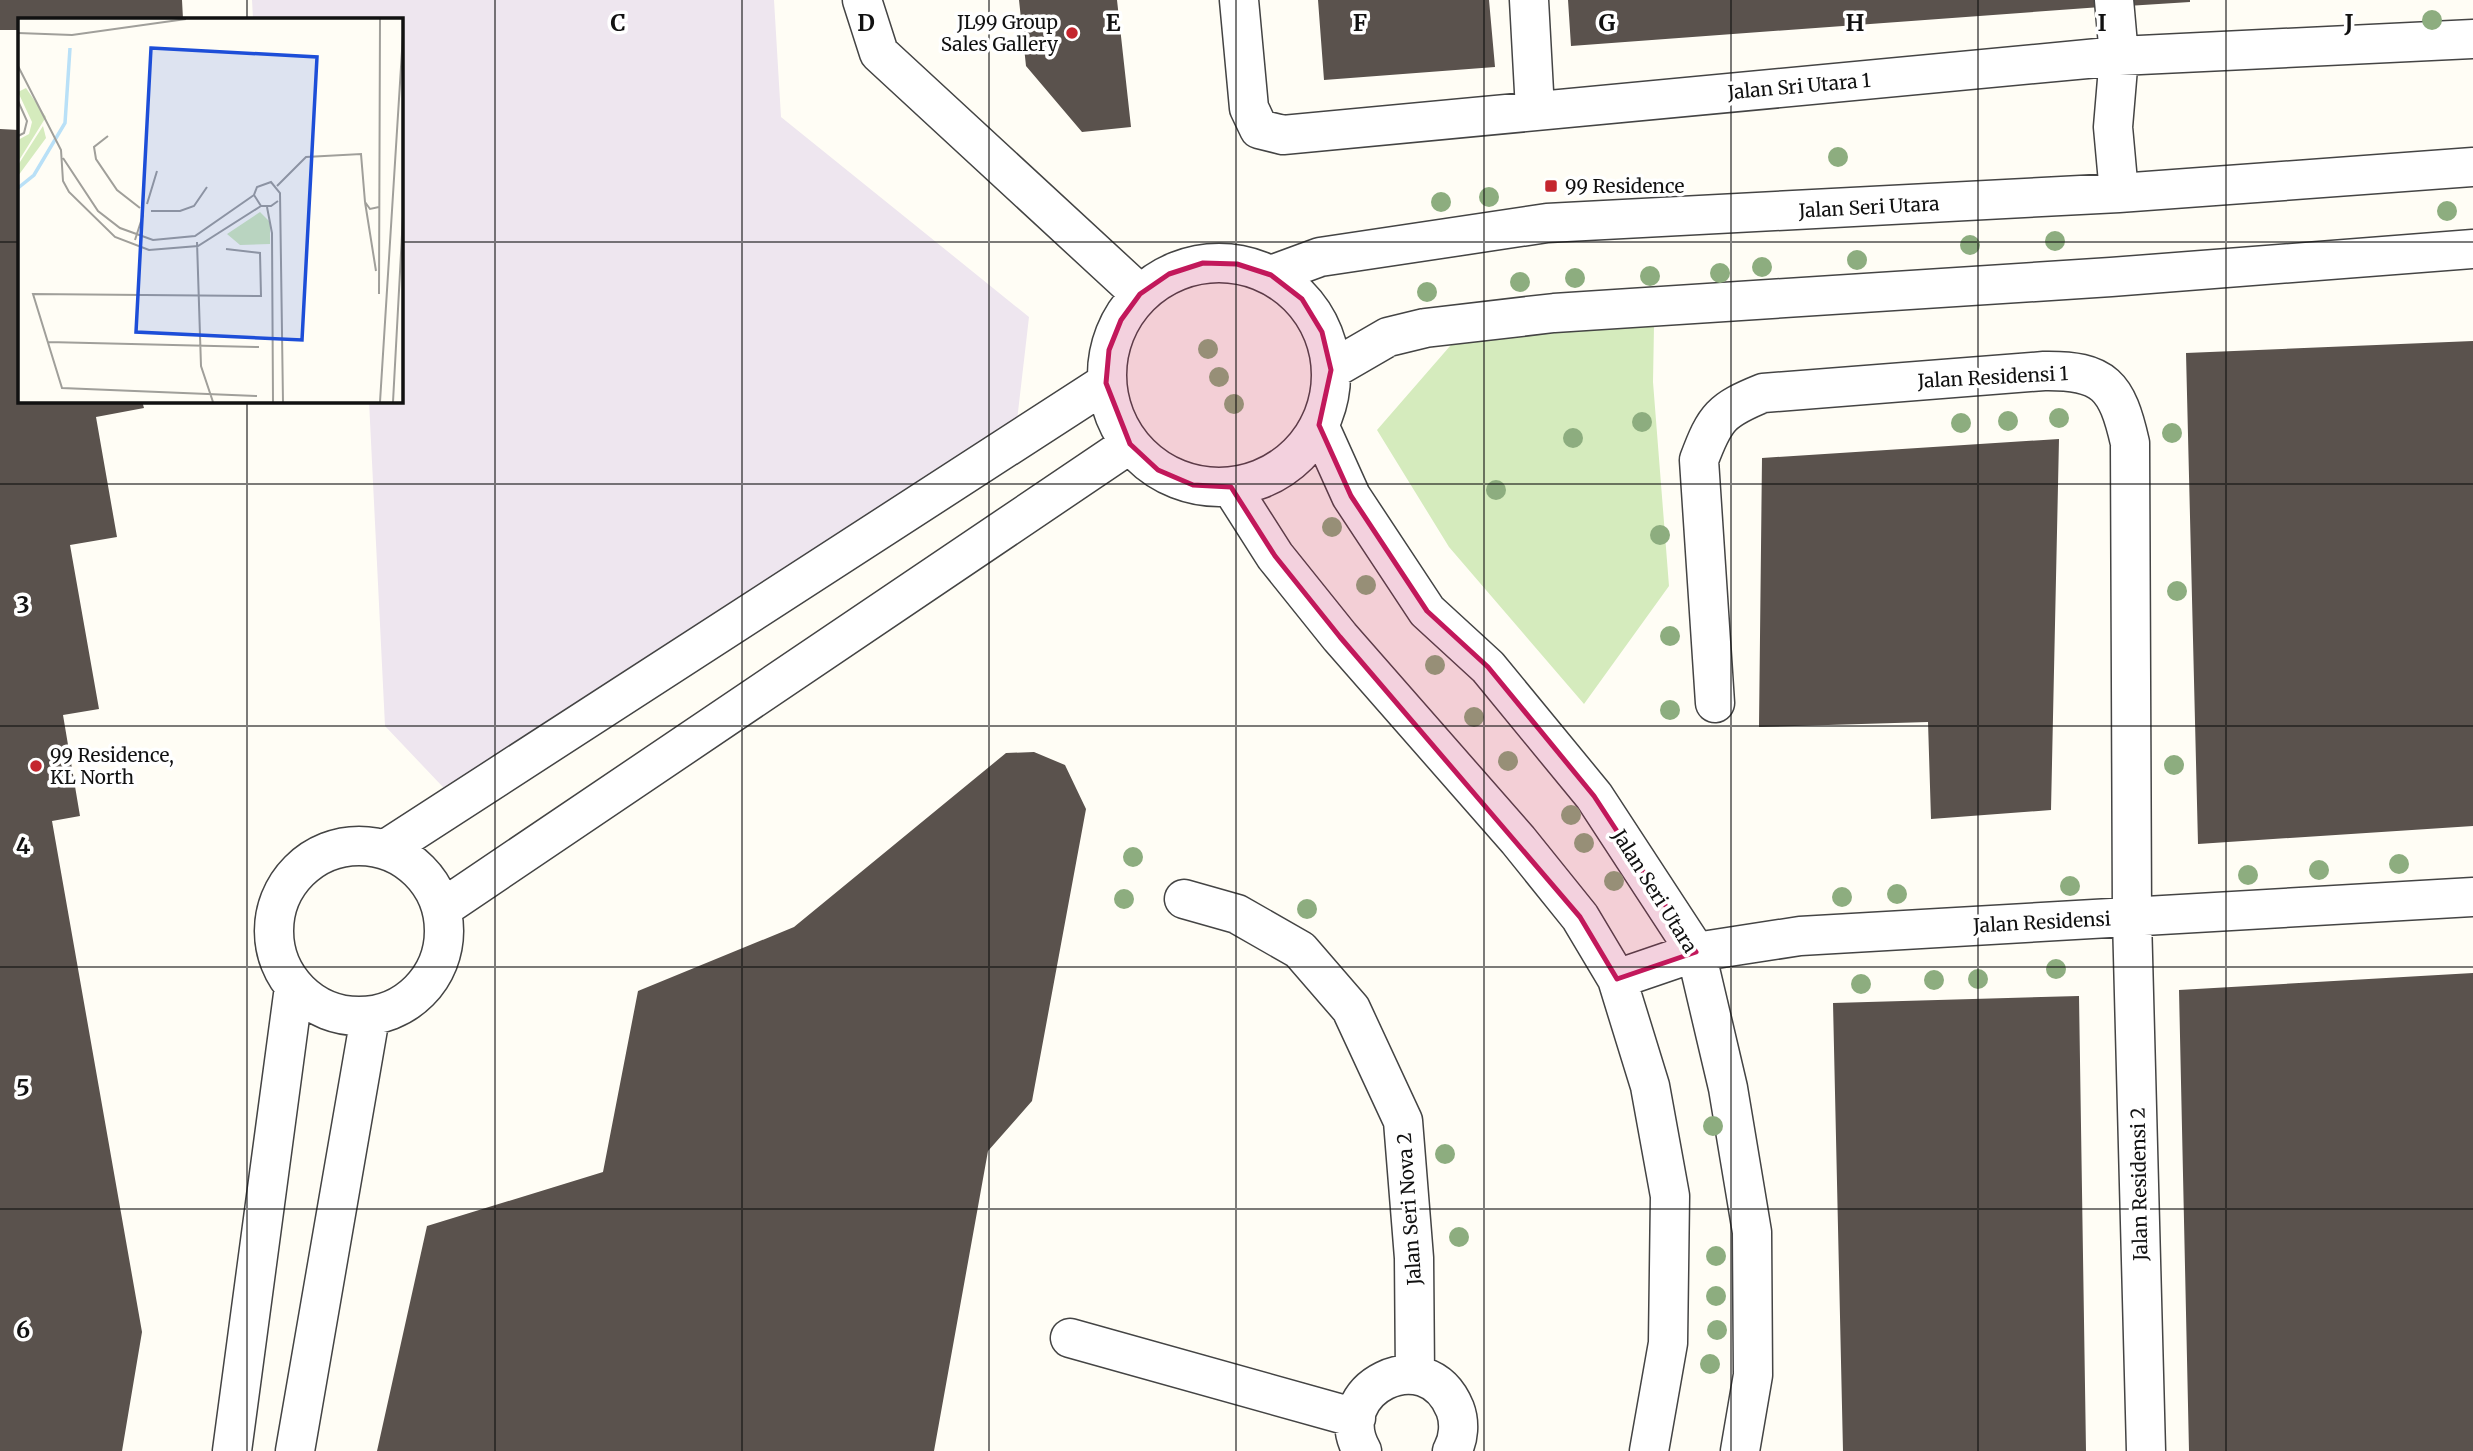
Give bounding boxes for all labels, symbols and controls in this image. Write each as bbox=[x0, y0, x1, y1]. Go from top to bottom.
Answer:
text: C bbox=[610, 8, 626, 37]
text: D bbox=[857, 8, 875, 37]
text: E bbox=[1105, 8, 1121, 37]
text: F bbox=[1353, 8, 1367, 37]
text: G bbox=[1599, 8, 1616, 37]
text: H bbox=[1846, 8, 1865, 37]
text: I bbox=[2097, 8, 2107, 37]
text: J bbox=[2343, 8, 2354, 37]
place label: JL99 Group Sales Gallery bbox=[941, 10, 1058, 56]
inset map bbox=[18, 18, 402, 402]
marker: JL99 Group Sales Gallery bbox=[1064, 25, 1080, 41]
street label: Jalan Sri Utara 1 bbox=[1726, 68, 1872, 104]
place label: 99 Residence bbox=[1565, 174, 1684, 198]
marker: 99 Residence bbox=[1543, 178, 1559, 194]
street label: Jalan Seri Utara bbox=[1797, 191, 1940, 223]
street label: Jalan Residensi 1 bbox=[1916, 361, 2069, 393]
text: 3 bbox=[16, 590, 30, 619]
place label: 99 Residence, KL North bbox=[50, 743, 174, 789]
marker: 99 Residence, KL North bbox=[28, 758, 44, 774]
street label: Jalan Seri Utara bbox=[1607, 824, 1702, 957]
text: 4 bbox=[16, 831, 31, 860]
street label: Jalan Residensi bbox=[1972, 906, 2111, 938]
text: 5 bbox=[16, 1073, 30, 1102]
street label: Jalan Residensi 2 bbox=[2126, 1107, 2152, 1262]
street label: Jalan Seri Nova 2 bbox=[1392, 1132, 1426, 1287]
text: 6 bbox=[16, 1315, 30, 1344]

